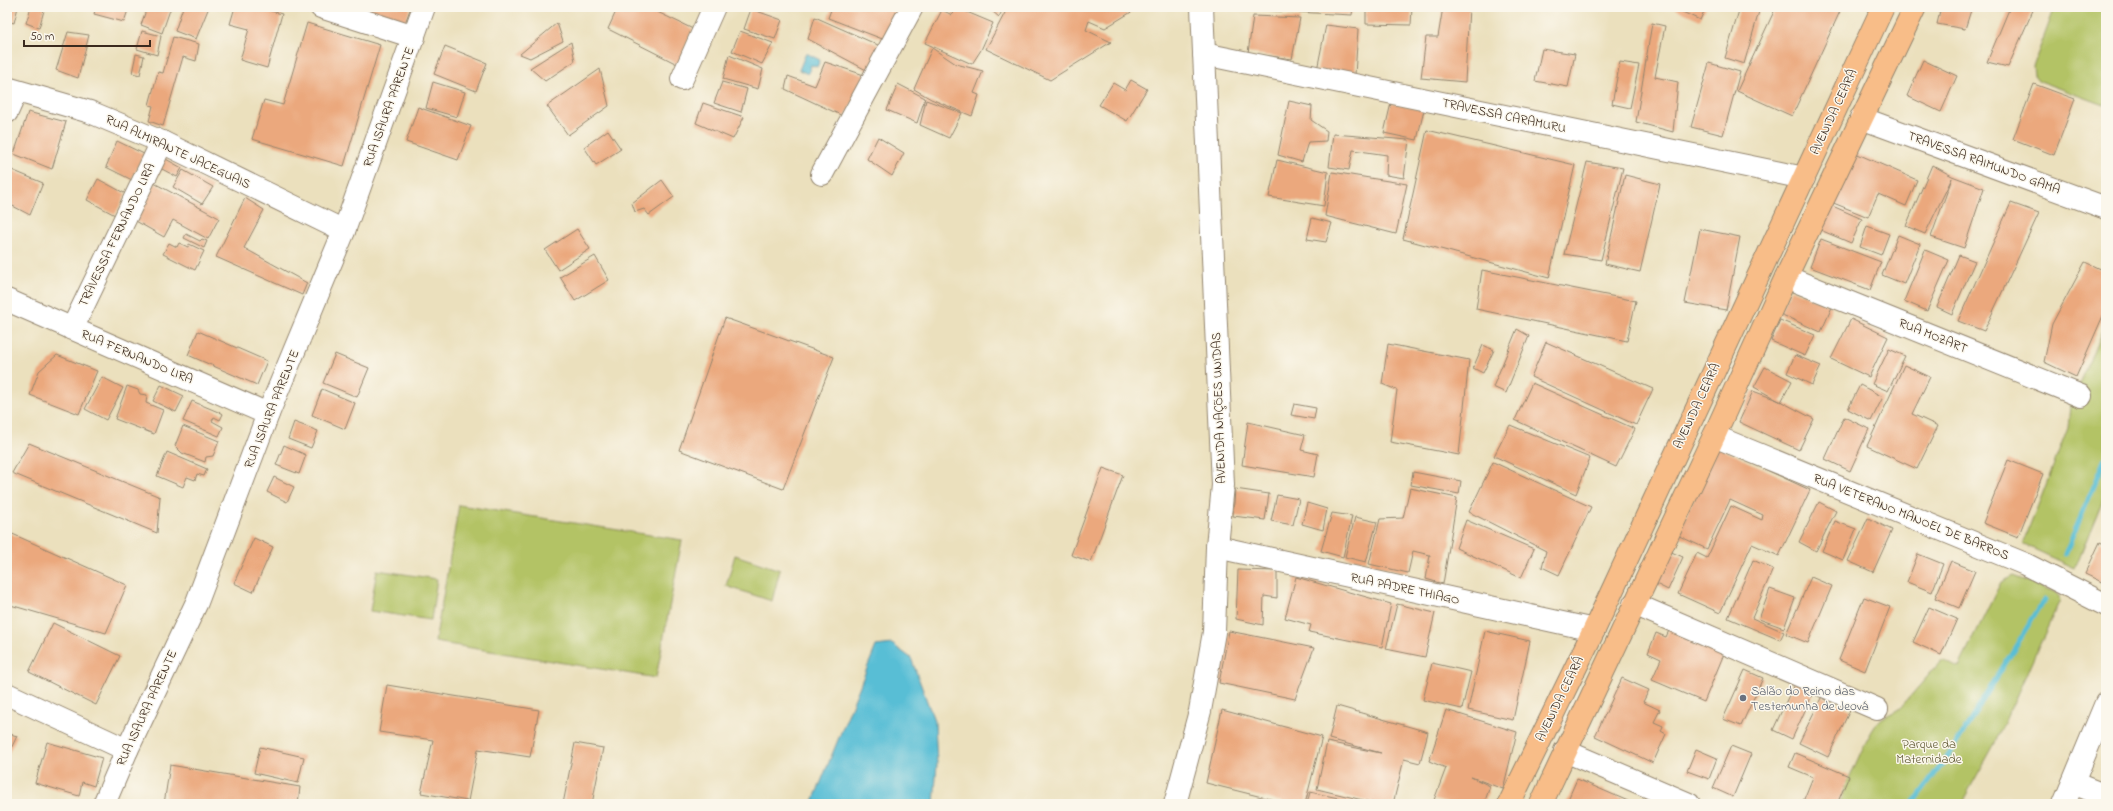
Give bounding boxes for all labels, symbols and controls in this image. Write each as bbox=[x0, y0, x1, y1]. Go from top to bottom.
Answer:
scale bar bbox=[24, 22, 150, 48]
text: 50 m bbox=[30, 28, 54, 46]
street label: RUA ISAURA PARENTE bbox=[358, 44, 420, 170]
street label: AVENIDA CEARÁ bbox=[1806, 66, 1862, 158]
street label: TRAVESSA CARAMURU bbox=[1440, 94, 1568, 138]
street label: RUA ALMIRANTE JACEGUAIS bbox=[102, 110, 254, 194]
street label: TRAVESSA RAIMUNDO GAMA bbox=[1905, 127, 2063, 199]
street label: TRAVESSA FERNANDO LIRA bbox=[74, 160, 160, 310]
street label: RUA MOZART bbox=[1896, 314, 1971, 359]
street label: RUA FERNANDO LIRA bbox=[78, 325, 196, 389]
street label: AVENIDA NAÇÕES UNIDAS bbox=[1207, 332, 1231, 484]
street label: RUA ISAURA PARENTE bbox=[239, 347, 305, 471]
street label: AVENIDA CEARÁ bbox=[1669, 360, 1725, 452]
street label: RUA VETERANO MANOEL DE BARROS bbox=[1810, 469, 2012, 565]
street label: RUA PADRE THIAGO bbox=[1349, 568, 1461, 610]
street label: RUA ISAURA PARENTE bbox=[112, 646, 182, 769]
street label: AVENIDA CEARÁ bbox=[1531, 653, 1589, 745]
place label: Salão do Reino das Testemunha de Jeová bbox=[1751, 682, 1869, 716]
marker: Salão do Reino das Testemunha de Jeová bbox=[1738, 693, 1748, 703]
park label: Parque da Maternidade bbox=[1896, 735, 1962, 769]

